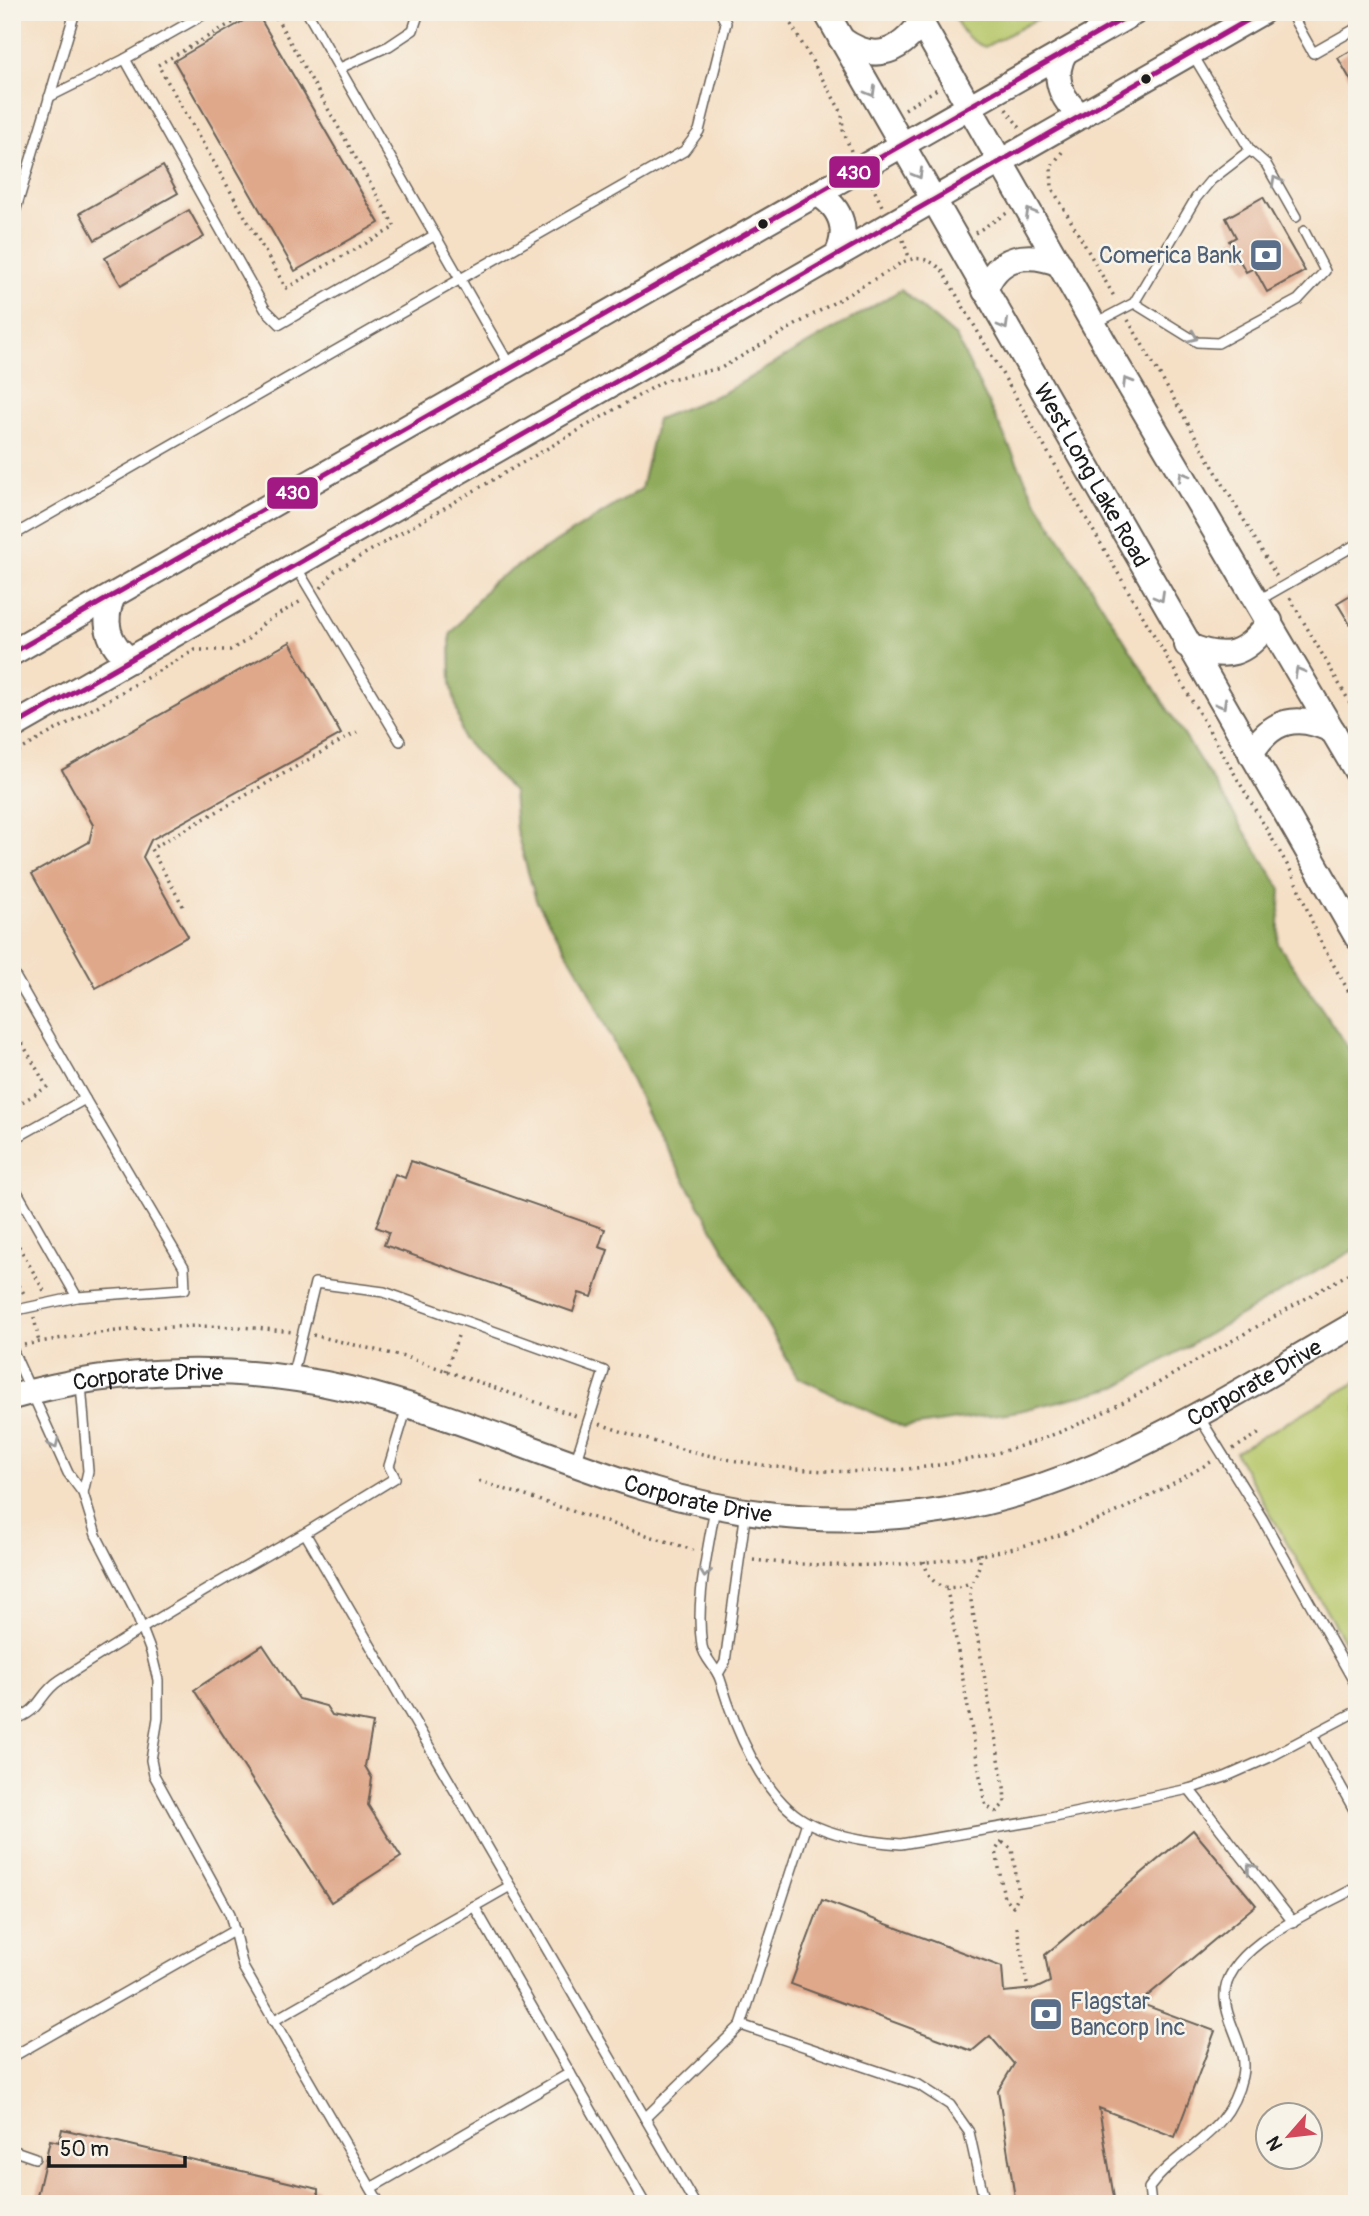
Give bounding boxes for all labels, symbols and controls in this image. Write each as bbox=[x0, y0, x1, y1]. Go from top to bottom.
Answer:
unlabelled marker bbox=[1139, 72, 1153, 86]
one-way arrow bbox=[863, 85, 876, 98]
line badge: 430 bbox=[828, 155, 881, 189]
text: 430 bbox=[837, 161, 871, 185]
one-way arrow bbox=[910, 166, 923, 179]
one-way arrow bbox=[1271, 176, 1284, 188]
one-way arrow bbox=[1025, 208, 1038, 221]
unlabelled marker bbox=[756, 217, 770, 231]
bank icon: Comerica Bank bbox=[1247, 236, 1285, 274]
place label: Comerica Bank bbox=[1099, 241, 1242, 270]
one-way arrow bbox=[996, 317, 1009, 330]
one-way arrow bbox=[1185, 329, 1198, 342]
one-way arrow bbox=[1123, 377, 1136, 390]
street label: West Long Lake Road bbox=[1027, 378, 1156, 573]
one-way arrow bbox=[1178, 470, 1191, 483]
line badge: 430 bbox=[266, 476, 319, 510]
text: 430 bbox=[276, 481, 310, 505]
one-way arrow bbox=[1152, 590, 1165, 602]
one-way arrow bbox=[1294, 666, 1307, 679]
one-way arrow bbox=[1213, 696, 1226, 709]
street label: Corporate Drive bbox=[1182, 1332, 1328, 1433]
street label: Corporate Drive bbox=[70, 1358, 224, 1397]
one-way arrow bbox=[46, 1437, 60, 1449]
street label: Corporate Drive bbox=[620, 1468, 774, 1529]
one-way arrow bbox=[698, 1568, 713, 1579]
one-way arrow bbox=[1247, 1864, 1259, 1877]
place label: Flagstar Bancorp Inc bbox=[1070, 1987, 1185, 2042]
bank icon: Flagstar Bancorp Inc bbox=[1027, 1995, 1065, 2033]
north arrow bbox=[1254, 2100, 1324, 2170]
scale bar bbox=[49, 2125, 186, 2169]
text: N bbox=[1261, 2132, 1288, 2155]
text: 50 m bbox=[60, 2136, 109, 2163]

